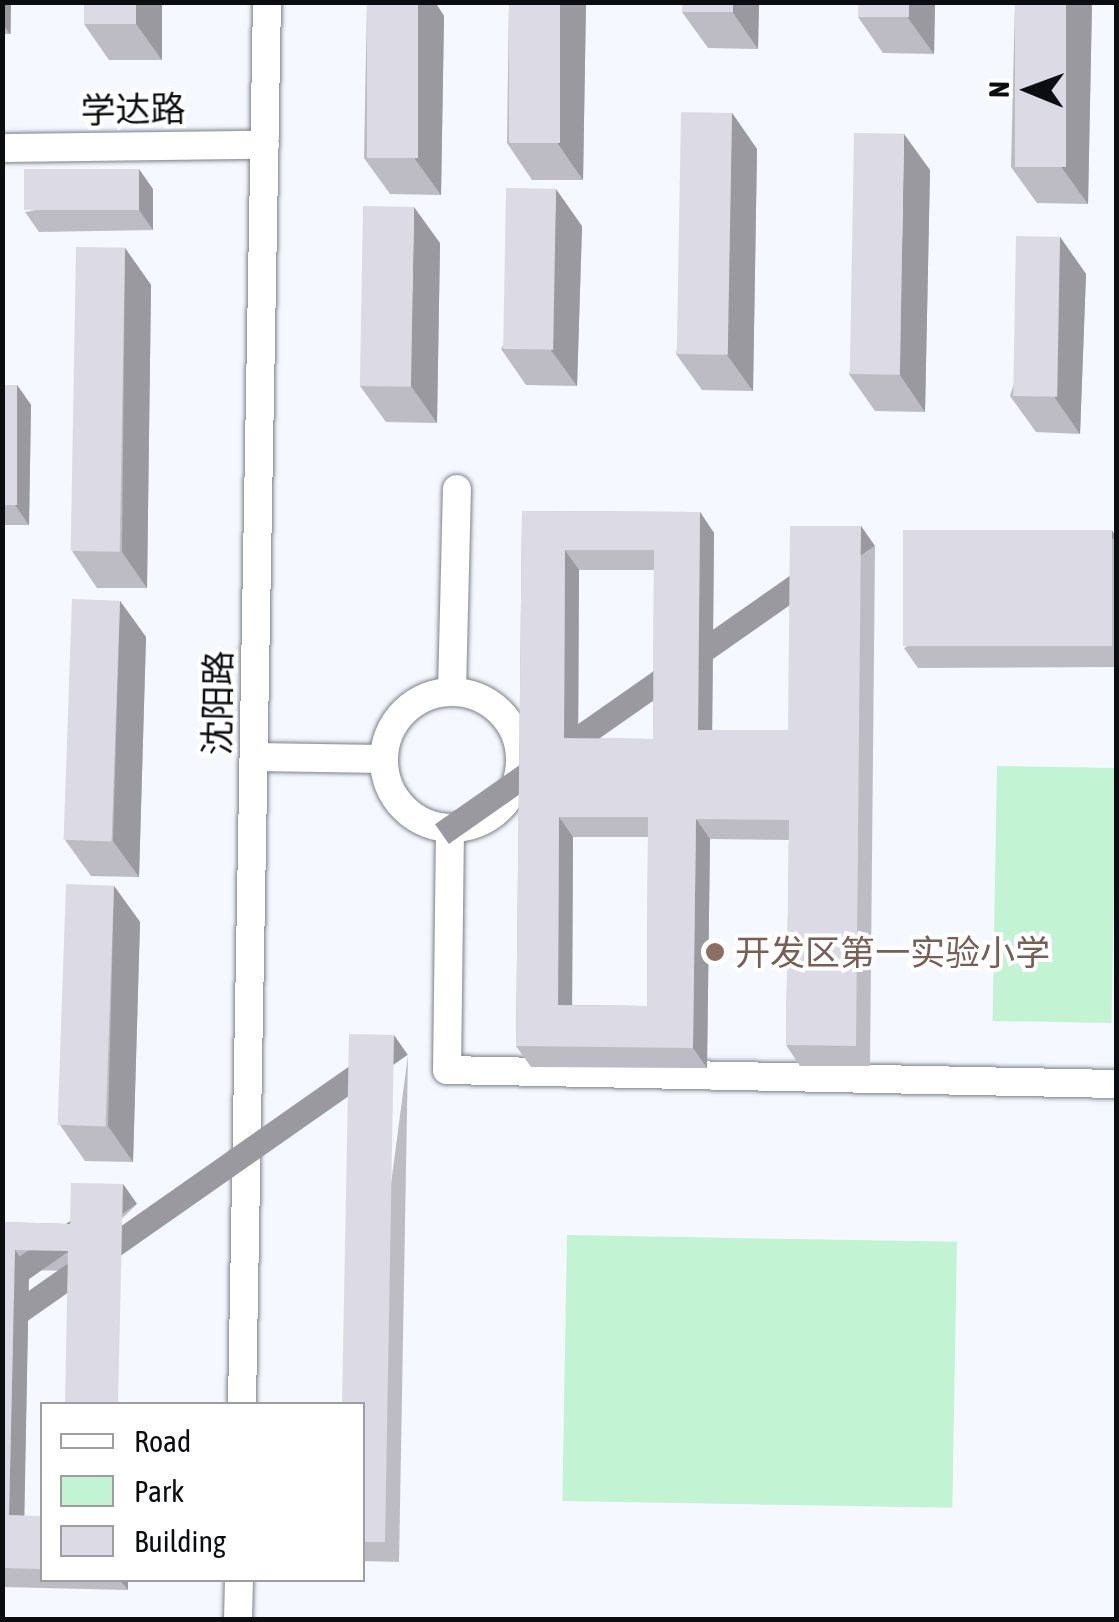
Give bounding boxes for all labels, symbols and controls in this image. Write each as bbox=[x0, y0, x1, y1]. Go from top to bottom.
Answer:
north arrow bbox=[979, 40, 1079, 140]
text: N bbox=[983, 81, 1015, 98]
street label: 学达路 bbox=[80, 87, 186, 131]
street label: 沈阳路 bbox=[195, 650, 239, 756]
place label: 开发区第一实验小学 bbox=[735, 931, 1050, 973]
marker: 开发区第一实验小学 bbox=[704, 941, 726, 963]
legend bbox=[40, 1402, 365, 1582]
text: Road bbox=[134, 1424, 191, 1458]
text: Park bbox=[134, 1474, 184, 1508]
text: Building bbox=[134, 1524, 226, 1558]

